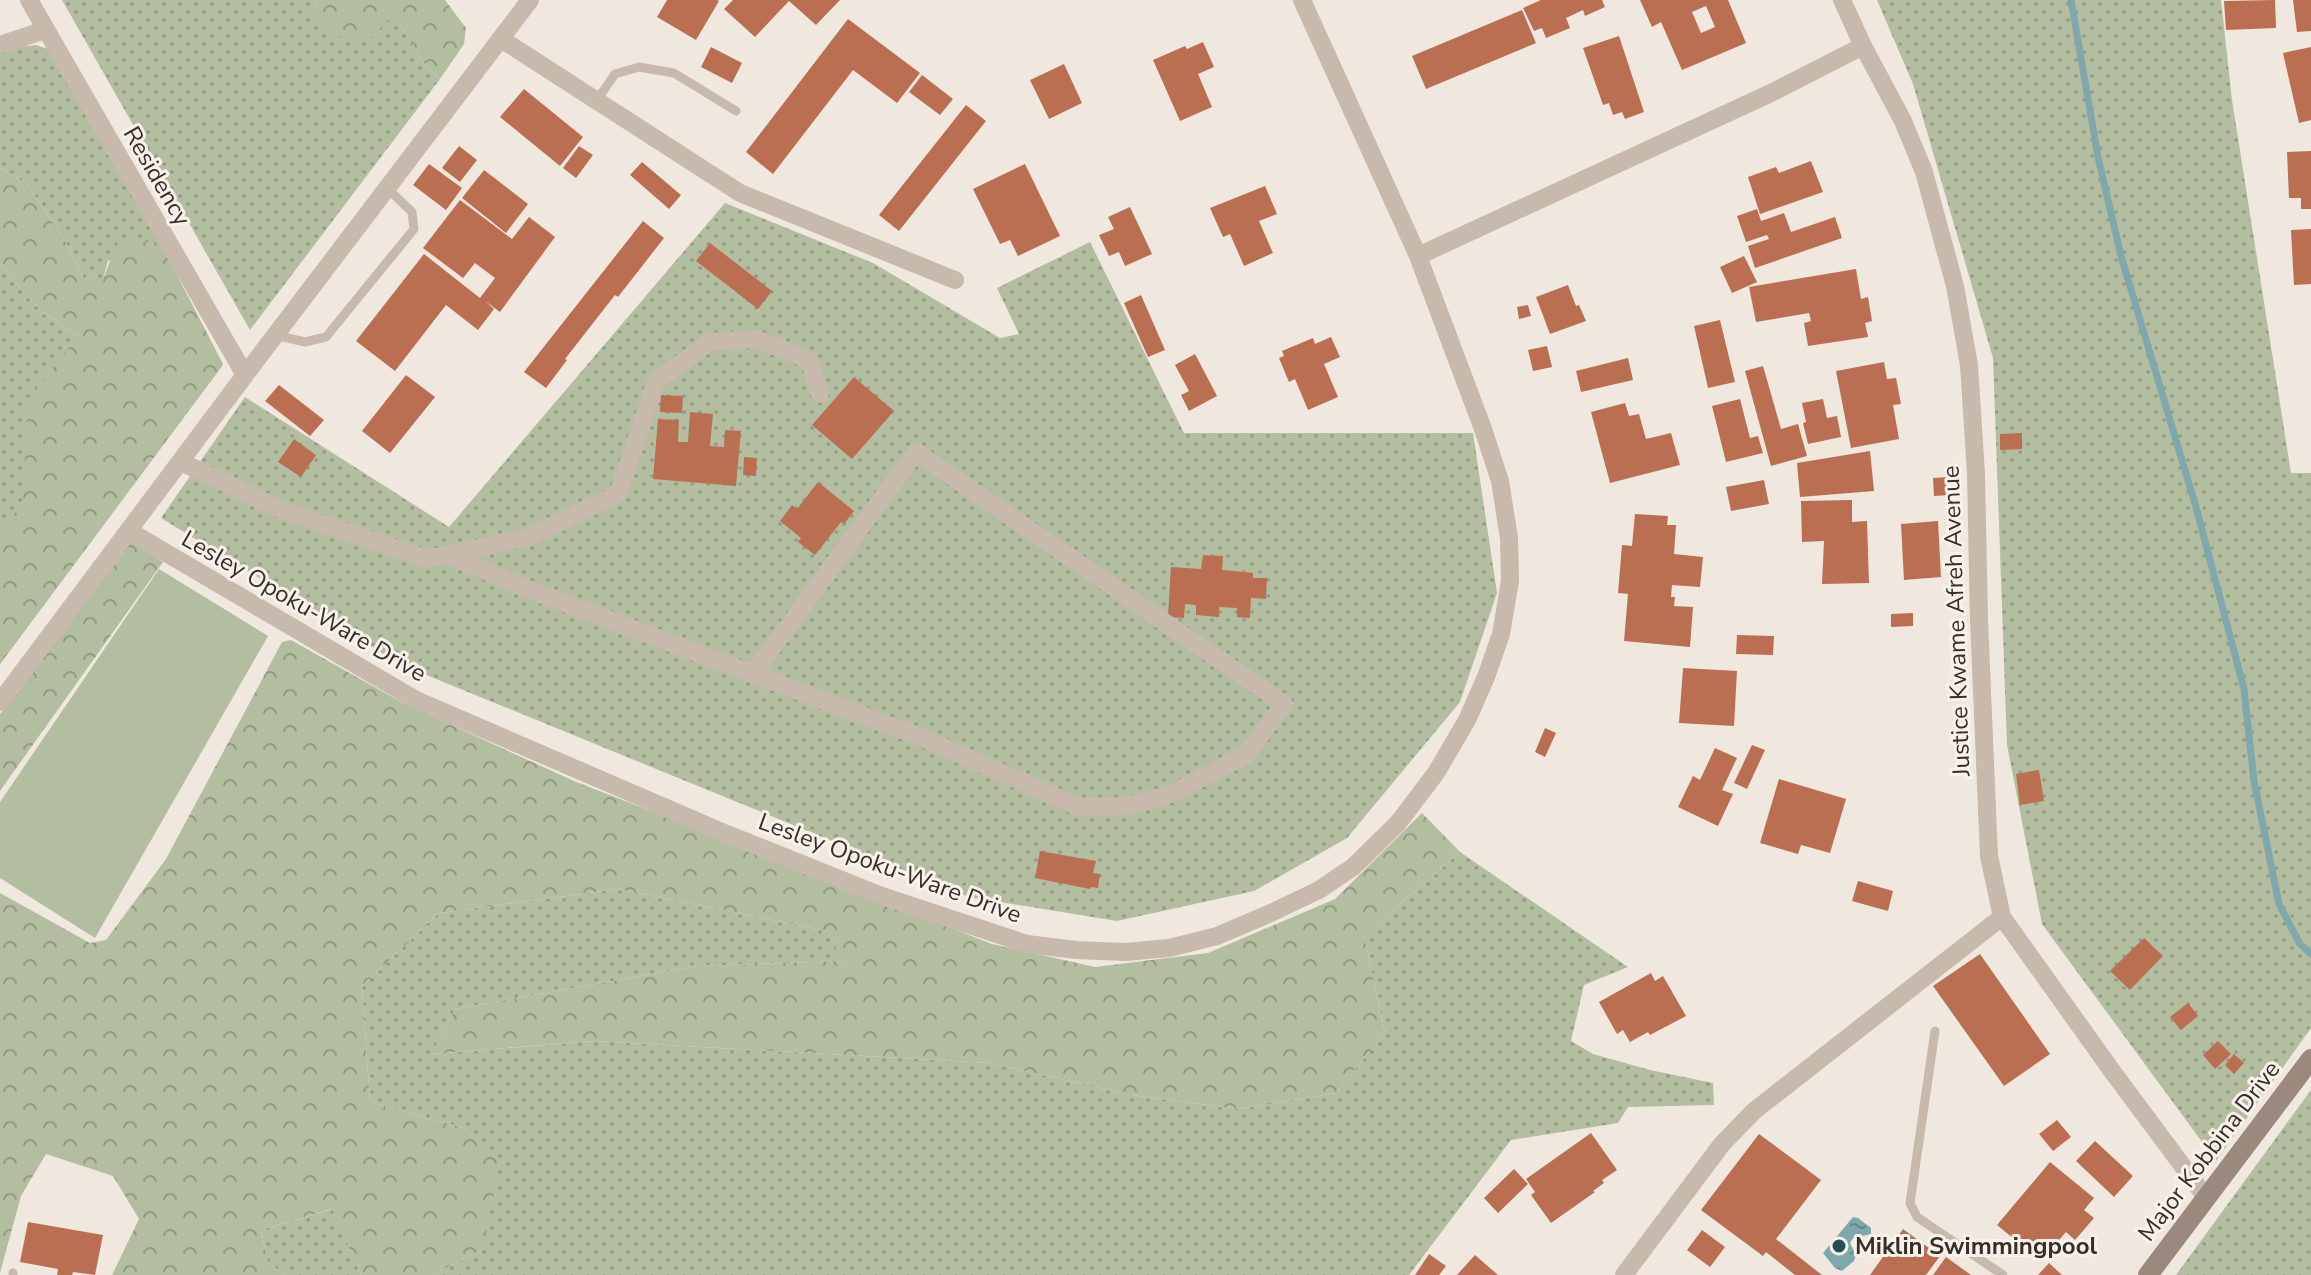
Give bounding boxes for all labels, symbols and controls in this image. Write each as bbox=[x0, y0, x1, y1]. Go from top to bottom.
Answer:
street label: Residency bbox=[116, 121, 199, 232]
street label: Justice Kwame Afreh Avenue bbox=[1935, 465, 1977, 778]
street label: Lesley Opoku-Ware Drive bbox=[176, 523, 432, 689]
street label: Lesley Opoku-Ware Drive bbox=[754, 805, 1026, 931]
street label: Major Kobbina Drive bbox=[2131, 1054, 2287, 1248]
place label: Miklin Swimmingpool bbox=[1855, 1230, 2097, 1262]
marker: Miklin Swimmingpool bbox=[1830, 1237, 1848, 1255]

